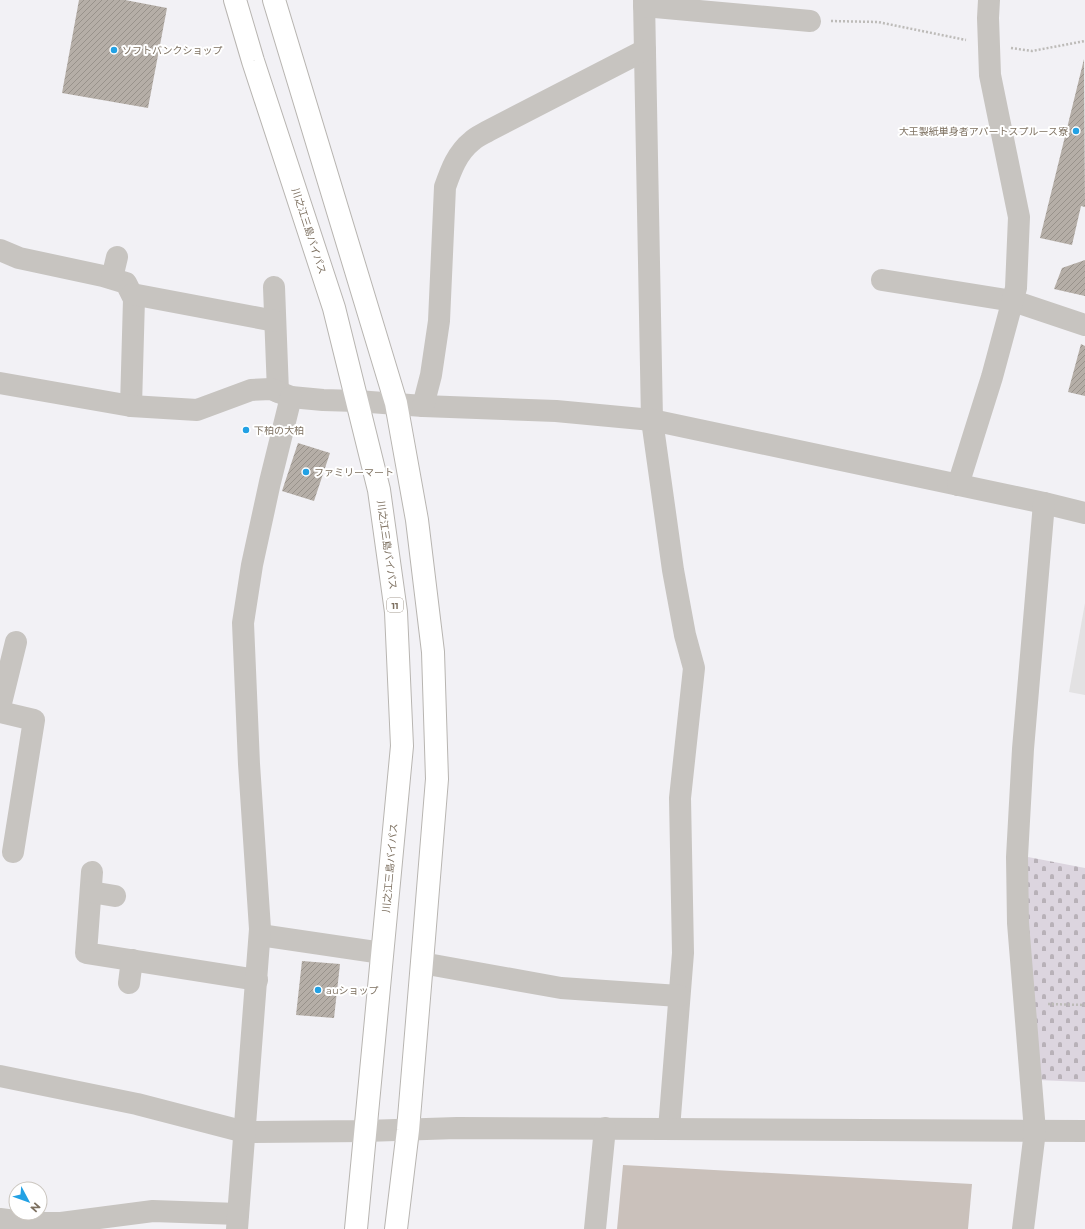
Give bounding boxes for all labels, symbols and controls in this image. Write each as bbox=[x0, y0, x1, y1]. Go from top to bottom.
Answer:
place label: ソフトバンクショップ bbox=[122, 44, 223, 57]
marker: ソフトバンクショップ bbox=[109, 45, 119, 55]
place label: 大王製紙単身者アパートスプルース寮 bbox=[899, 125, 1068, 138]
marker: 大王製紙単身者アパートスプルース寮 bbox=[1071, 126, 1081, 136]
street label: 川之江三島バイパス bbox=[289, 186, 329, 276]
place label: 下柏の大柏 bbox=[254, 424, 304, 437]
marker: 下柏の大柏 bbox=[241, 425, 251, 435]
place label: ファミリーマート bbox=[314, 466, 394, 479]
marker: ファミリーマート bbox=[301, 467, 311, 477]
street label: 川之江三島バイパス bbox=[374, 500, 400, 590]
road number: 11 bbox=[387, 598, 403, 612]
street label: 川之江三島バイパス bbox=[380, 823, 400, 913]
place label: auショップ bbox=[326, 984, 379, 997]
marker: auショップ bbox=[313, 985, 323, 995]
north arrow bbox=[8, 1181, 48, 1221]
text: N bbox=[27, 1200, 44, 1216]

